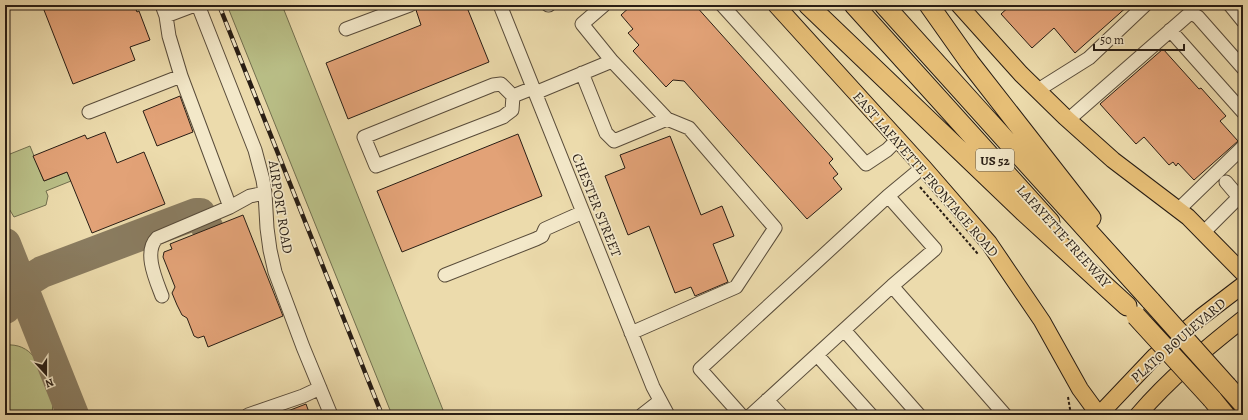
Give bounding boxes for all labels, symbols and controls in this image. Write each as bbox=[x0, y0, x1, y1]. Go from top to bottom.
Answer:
scale bar bbox=[1094, 26, 1184, 52]
text: 50 m bbox=[1100, 32, 1124, 48]
street label: EAST LAFAYETTE FRONTAGE ROAD bbox=[848, 88, 1003, 261]
road number: US 52 bbox=[976, 149, 1014, 171]
street label: CHESTER STREET bbox=[567, 151, 626, 260]
street label: AIRPORT ROAD bbox=[264, 158, 297, 255]
street label: LAFAYETTE FREEWAY bbox=[1012, 181, 1115, 292]
street label: PLATO BOULEVARD bbox=[1127, 294, 1230, 387]
north arrow bbox=[26, 354, 66, 394]
text: N bbox=[43, 374, 56, 391]

